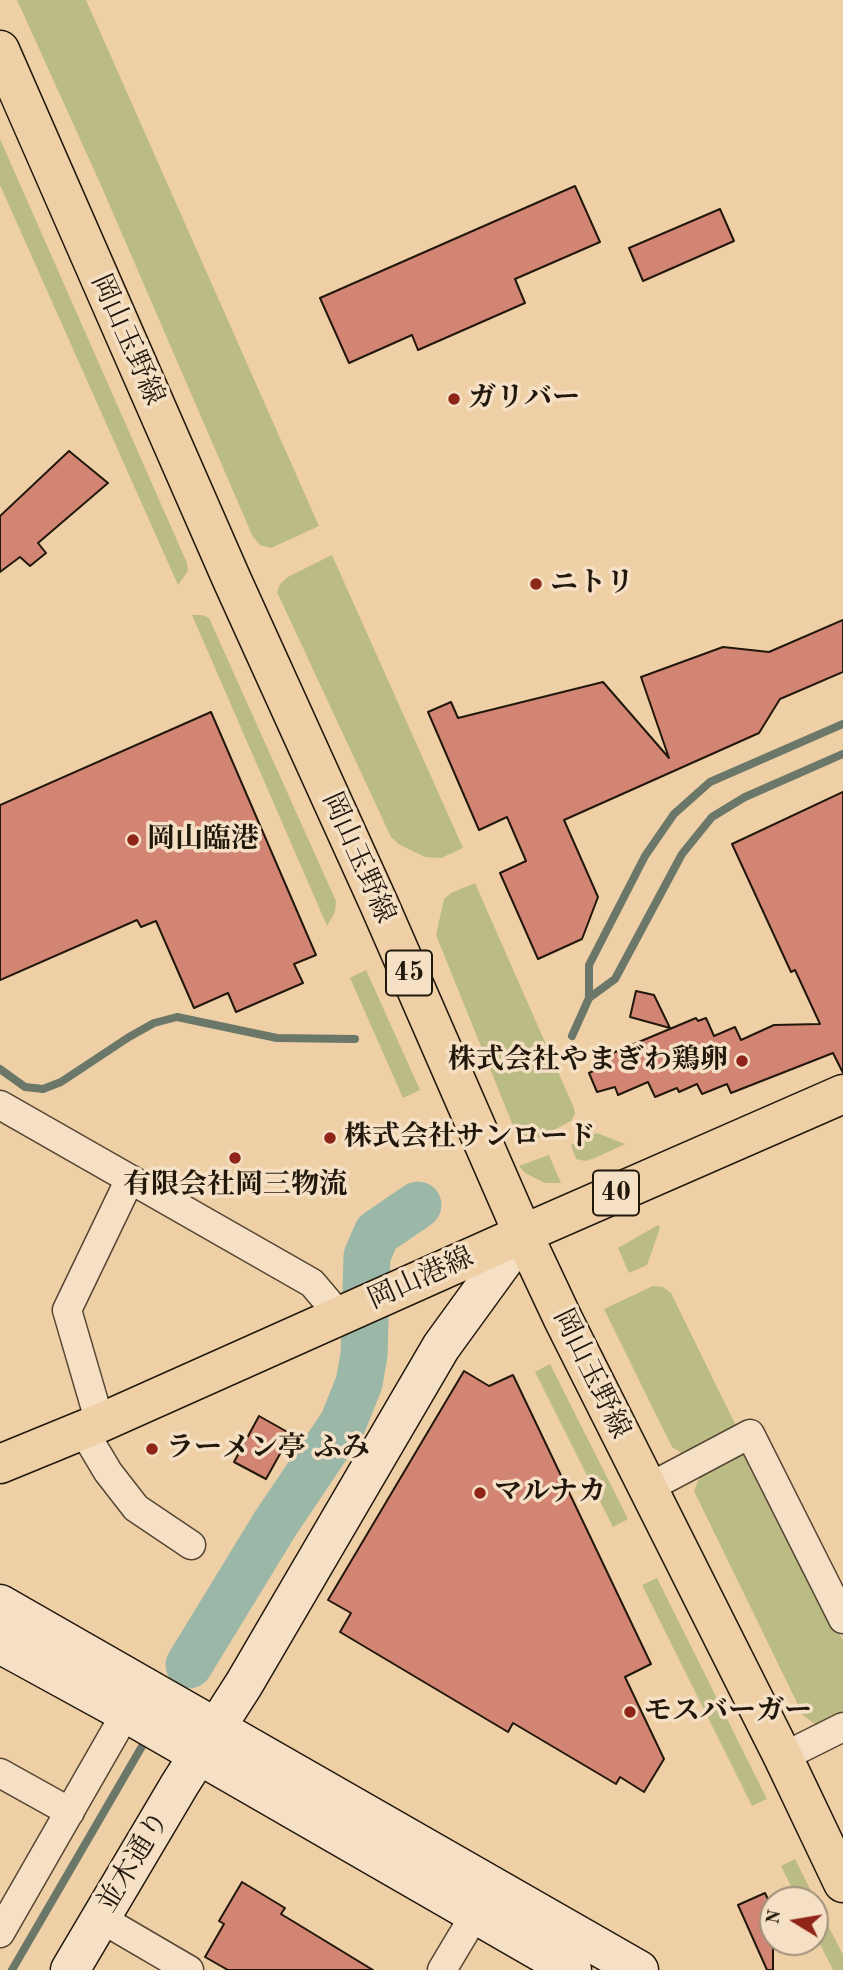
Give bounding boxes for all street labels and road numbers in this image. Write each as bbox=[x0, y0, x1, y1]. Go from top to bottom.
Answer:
street label: 岡山玉野線 bbox=[83, 269, 171, 411]
street label: 岡山玉野線 bbox=[314, 787, 402, 929]
road number: 45 bbox=[386, 950, 432, 996]
road number: 40 bbox=[593, 1170, 639, 1216]
street label: 岡山港線 bbox=[363, 1241, 479, 1317]
street label: 岡山玉野線 bbox=[545, 1304, 637, 1444]
street label: 並木通り bbox=[91, 1805, 177, 1919]

